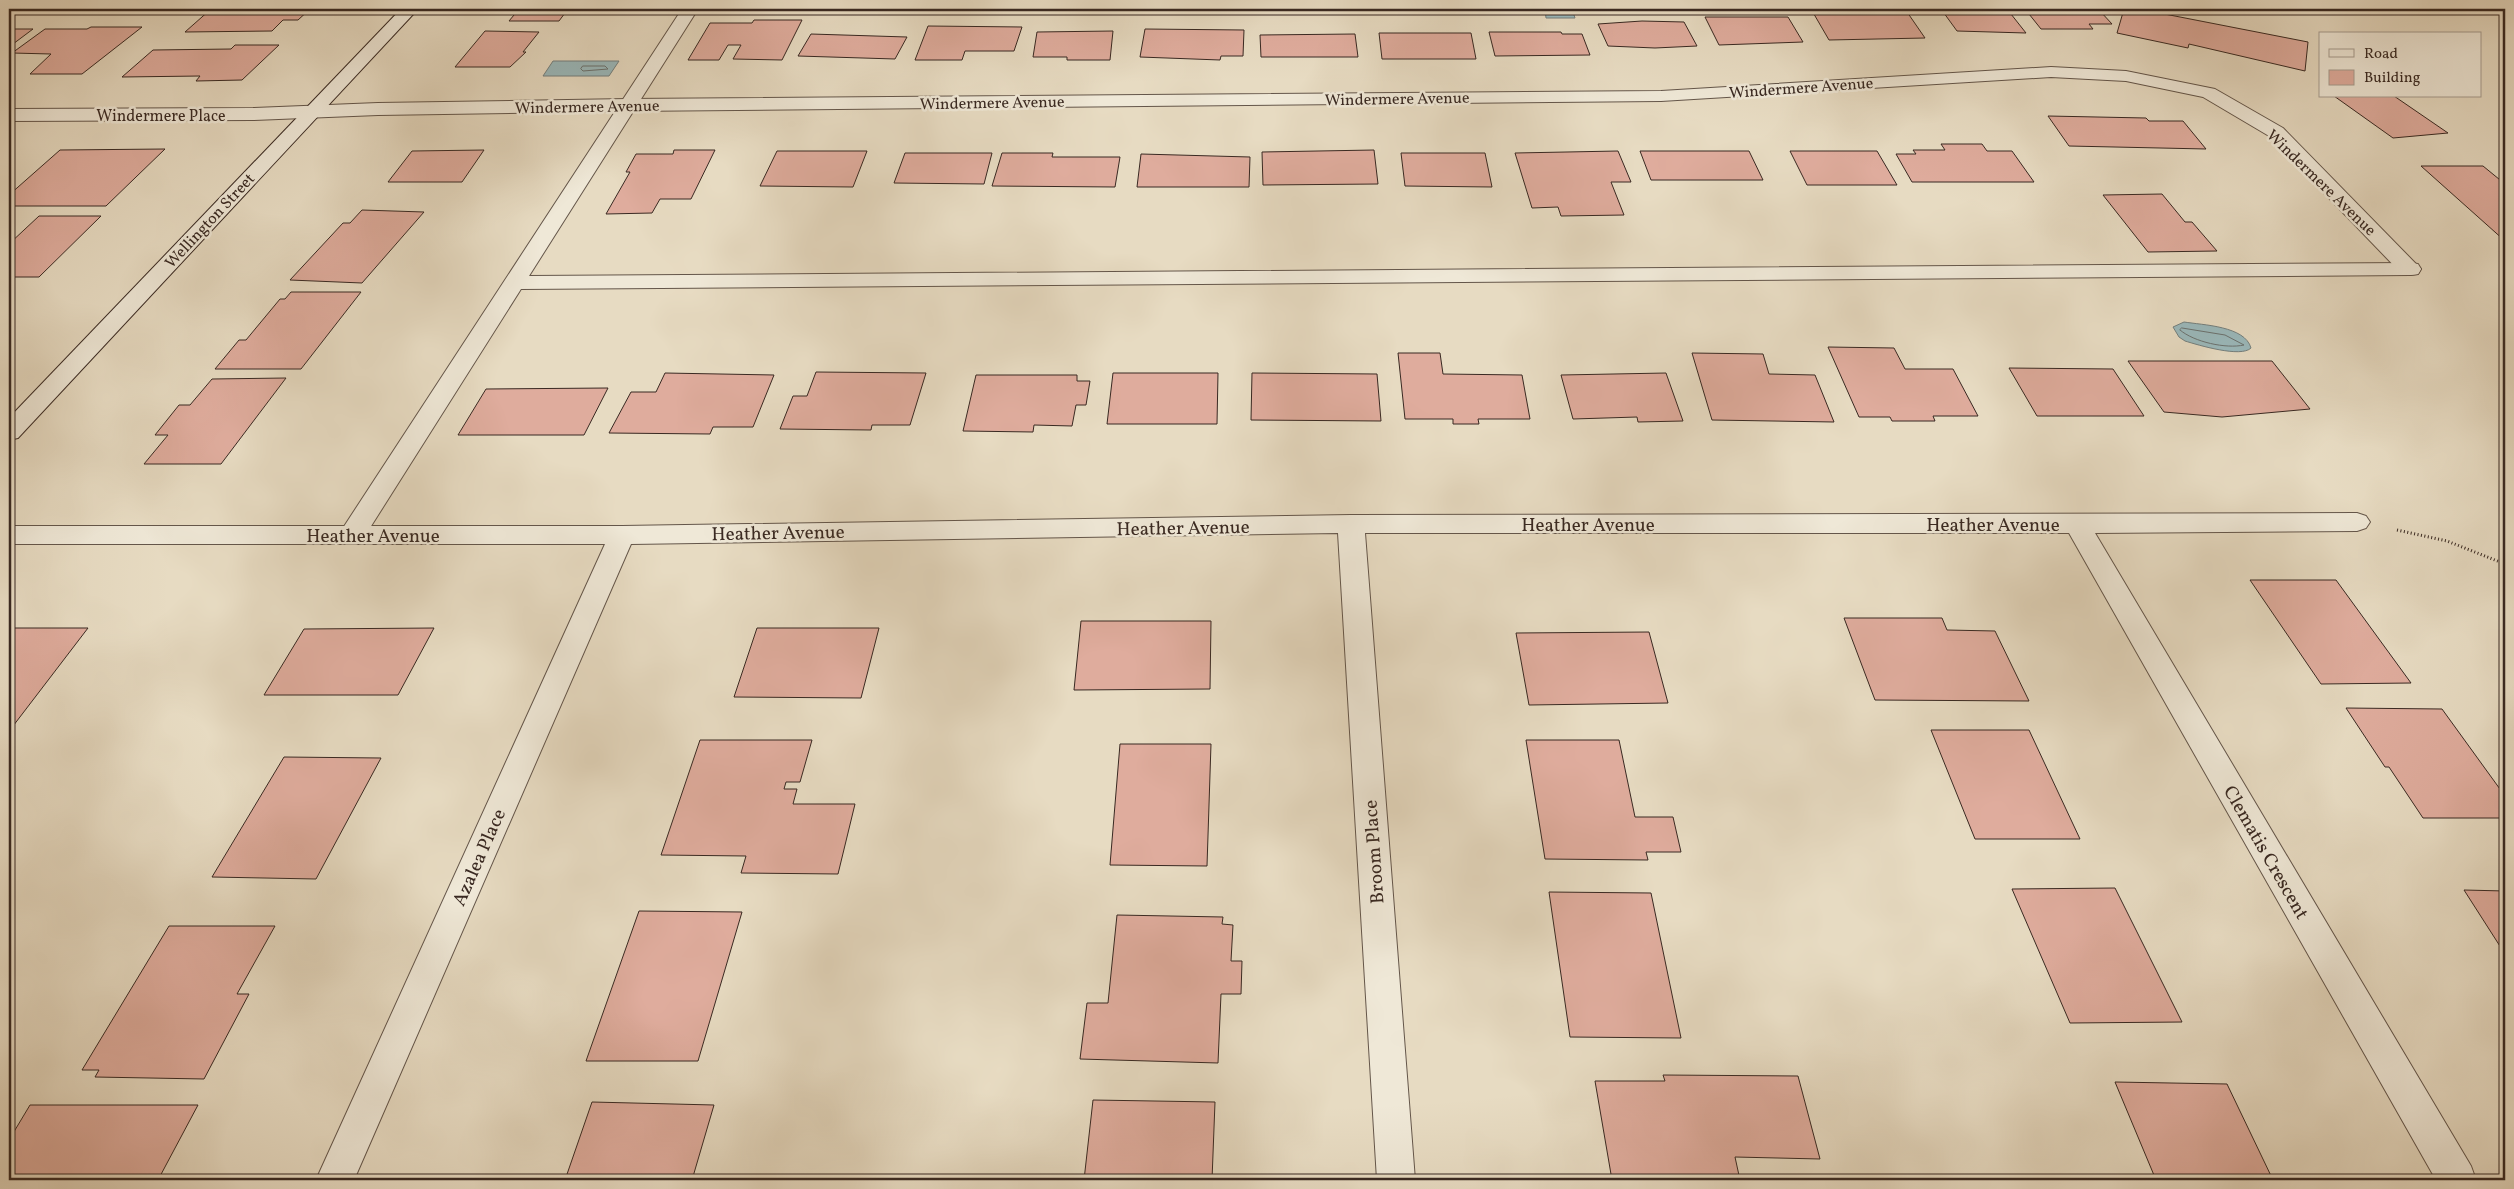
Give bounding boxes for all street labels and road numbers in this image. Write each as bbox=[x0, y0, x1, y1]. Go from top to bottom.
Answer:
street label: Windermere Avenue bbox=[1728, 73, 1874, 105]
street label: Windermere Avenue bbox=[1324, 88, 1470, 112]
street label: Windermere Avenue bbox=[919, 92, 1065, 116]
street label: Windermere Avenue bbox=[514, 96, 660, 120]
street label: Windermere Place bbox=[96, 106, 226, 128]
street label: Windermere Avenue bbox=[2261, 125, 2380, 242]
street label: Wellington Street bbox=[160, 169, 261, 274]
street label: Heather Avenue bbox=[1521, 513, 1655, 539]
street label: Heather Avenue bbox=[1926, 513, 2060, 539]
street label: Heather Avenue bbox=[1116, 515, 1250, 543]
street label: Heather Avenue bbox=[711, 520, 845, 548]
street label: Heather Avenue bbox=[306, 524, 440, 550]
street label: Clematis Crescent bbox=[2216, 781, 2314, 925]
street label: Broom Place bbox=[1358, 799, 1392, 905]
street label: Azalea Place bbox=[447, 805, 513, 911]

